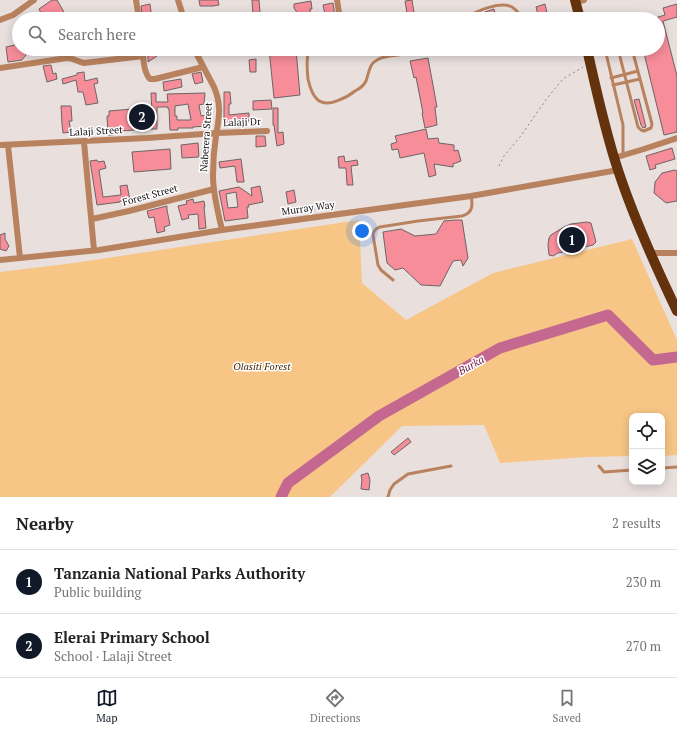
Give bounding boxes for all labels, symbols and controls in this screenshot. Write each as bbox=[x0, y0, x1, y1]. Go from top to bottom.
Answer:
search box bbox=[12, 12, 665, 56]
icon: search bbox=[26, 23, 48, 45]
text: Search here bbox=[58, 24, 136, 44]
street label: Naberera Street bbox=[197, 101, 215, 172]
pin: 2 bbox=[129, 102, 155, 132]
street label: Lalaji Dr bbox=[223, 115, 261, 129]
street label: Lalaji Street bbox=[69, 123, 123, 139]
street label: Forest Street bbox=[121, 181, 179, 209]
street label: Murray Way bbox=[281, 198, 336, 218]
your location bbox=[352, 221, 372, 241]
pin: 1 bbox=[559, 225, 585, 255]
water label: Burka bbox=[455, 352, 487, 378]
park label: Olasiti Forest bbox=[233, 360, 291, 373]
map controls bbox=[629, 413, 665, 485]
button: locate bbox=[629, 413, 665, 449]
button: layers bbox=[629, 449, 665, 485]
text: Nearby bbox=[16, 512, 74, 535]
text: 2 results bbox=[612, 514, 661, 532]
text: Tanzania National Parks Authority bbox=[54, 563, 305, 583]
text: 1 bbox=[25, 573, 33, 591]
text: 230 m bbox=[626, 573, 661, 591]
text: Public building bbox=[54, 583, 141, 601]
text: Elerai Primary School bbox=[54, 627, 210, 647]
text: 2 bbox=[25, 637, 33, 655]
text: 270 m bbox=[626, 637, 661, 655]
text: School · Lalaji Street bbox=[54, 647, 172, 665]
tab: Map bbox=[96, 687, 118, 725]
tab: Directions bbox=[310, 687, 361, 725]
tab: Saved bbox=[553, 687, 581, 725]

